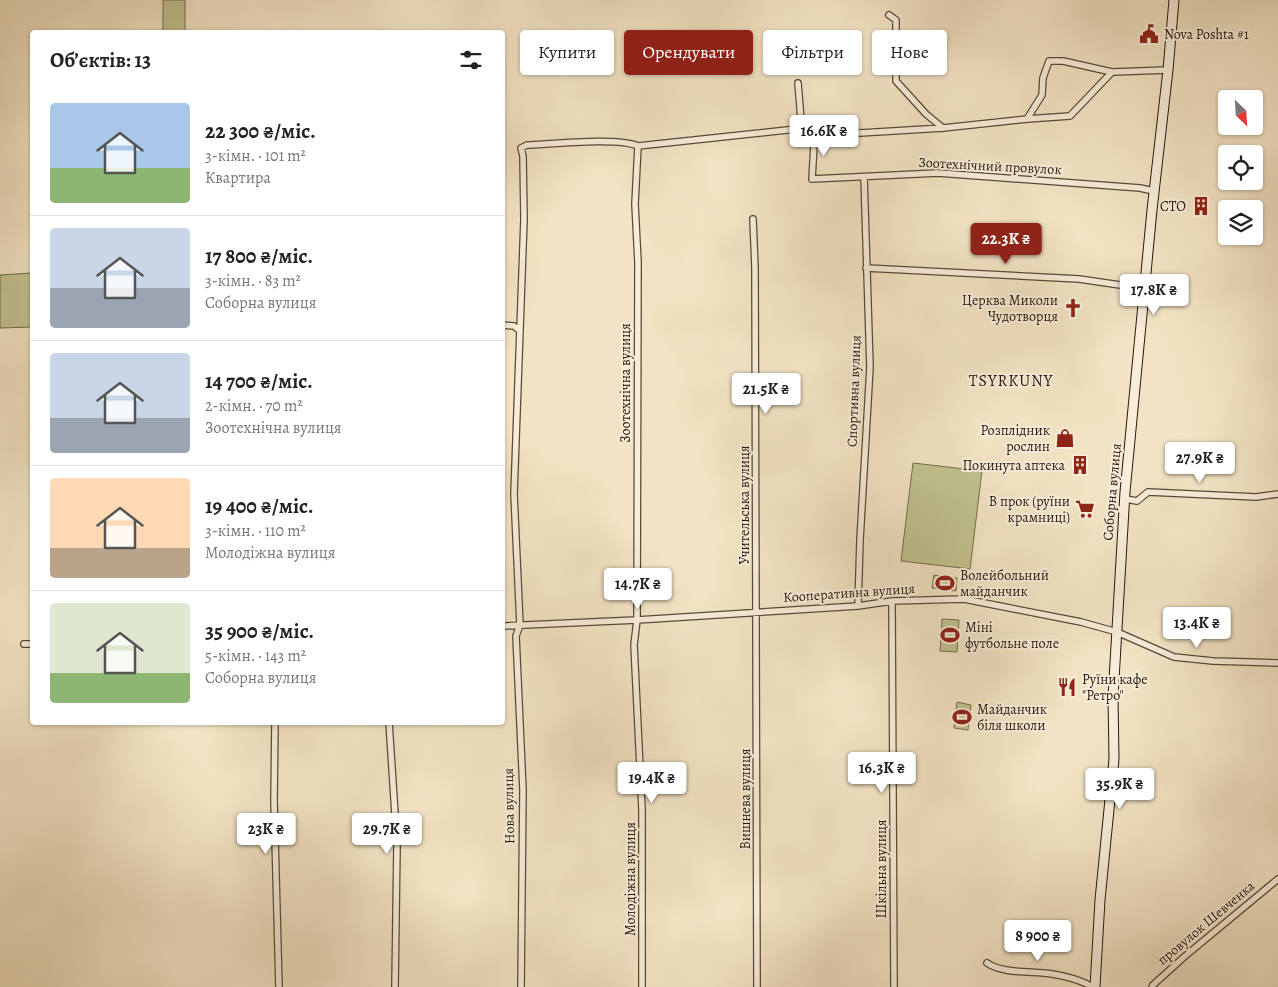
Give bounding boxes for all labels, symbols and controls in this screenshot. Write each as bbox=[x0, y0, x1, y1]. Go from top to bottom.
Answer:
public building icon: Nova Poshta #1 bbox=[1138, 23, 1160, 45]
place label: Nova Poshta #1 bbox=[1164, 25, 1249, 44]
chip: Купити bbox=[520, 30, 614, 75]
chip: Орендувати bbox=[624, 30, 753, 75]
chip: Фільтри bbox=[763, 30, 862, 75]
chip: Нове bbox=[872, 30, 947, 75]
text: Об’єктів: 13 bbox=[50, 46, 151, 74]
icon: filters bbox=[457, 46, 485, 74]
north arrow bbox=[1218, 90, 1262, 135]
map controls bbox=[1218, 90, 1263, 245]
pin: 16.6K ₴ bbox=[778, 114, 870, 157]
text: 22 300 ₴/міс. bbox=[205, 117, 316, 145]
text: 16.6K ₴ bbox=[801, 120, 847, 142]
icon: home bbox=[90, 123, 150, 183]
text: 3-кімн. · 101 m² bbox=[205, 145, 306, 167]
button: locate bbox=[1218, 145, 1263, 190]
street label: Зоотехнічний провулок bbox=[918, 153, 1062, 179]
text: Квартира bbox=[205, 167, 271, 189]
building icon: СТО bbox=[1190, 195, 1212, 217]
place label: СТО bbox=[1160, 197, 1186, 216]
button: layers bbox=[1218, 200, 1263, 245]
pin: 22.3K ₴ bbox=[960, 222, 1052, 265]
text: 22.3K ₴ bbox=[982, 228, 1030, 250]
text: 17 800 ₴/міс. bbox=[205, 242, 313, 270]
icon: home bbox=[90, 248, 150, 308]
text: 3-кімн. · 83 m² bbox=[205, 270, 301, 292]
pin: 17.8K ₴ bbox=[1108, 274, 1200, 316]
text: 17.8K ₴ bbox=[1131, 279, 1177, 301]
place label: Церква Миколи Чудотворця bbox=[962, 291, 1058, 326]
text: Соборна вулиця bbox=[205, 292, 316, 314]
church icon: Церква Миколи Чудотворця bbox=[1062, 297, 1084, 319]
street label: Зоотехнічна вулиця bbox=[616, 323, 635, 443]
street label: Спортивна вулиця bbox=[843, 334, 865, 447]
text: 14 700 ₴/міс. bbox=[205, 367, 313, 395]
district label: TSYRKUNY bbox=[969, 370, 1053, 392]
pin: 21.5K ₴ bbox=[720, 372, 812, 415]
icon: home bbox=[90, 373, 150, 433]
text: 21.5K ₴ bbox=[743, 378, 789, 400]
text: 2-кімн. · 70 m² bbox=[205, 395, 303, 417]
text: Зоотехнічна вулиця bbox=[205, 417, 342, 439]
place label: Розплідник рослин bbox=[980, 421, 1050, 456]
shop icon: Розплідник рослин bbox=[1054, 427, 1076, 449]
street label: Соборна вулиця bbox=[1098, 442, 1126, 541]
pin: 27.9K ₴ bbox=[1154, 442, 1246, 484]
street label: Учительська вулиця bbox=[735, 445, 754, 565]
text: 27.9K ₴ bbox=[1176, 447, 1224, 469]
building icon: Покинута аптека bbox=[1069, 454, 1091, 476]
place label: Покинута аптека bbox=[962, 456, 1066, 475]
text: 19 400 ₴/міс. bbox=[205, 492, 313, 520]
place label: В прок (руїни крамниці) bbox=[989, 492, 1070, 527]
icon: home bbox=[90, 498, 150, 558]
supermarket icon: В прок (руїни крамниці) bbox=[1074, 498, 1096, 520]
text: 3-кімн. · 110 m² bbox=[205, 520, 306, 542]
text: Молодіжна вулиця bbox=[205, 542, 335, 564]
place label: Волейбольний майданчик bbox=[960, 566, 1049, 601]
pin: 14.7K ₴ bbox=[592, 568, 684, 610]
sports icon: Волейбольний майданчик bbox=[934, 572, 956, 594]
text: 14.7K ₴ bbox=[615, 573, 661, 595]
street label: Кооперативна вулиця bbox=[783, 579, 916, 607]
pin: 13.4K ₴ bbox=[1151, 606, 1243, 649]
text: 13.4K ₴ bbox=[1174, 612, 1220, 634]
text: 35 900 ₴/міс. bbox=[205, 617, 314, 645]
place label: Міні футбольне поле bbox=[965, 618, 1059, 653]
icon: home bbox=[90, 623, 150, 683]
sports icon: Міні футбольне поле bbox=[939, 624, 961, 646]
text: 5-кімн. · 143 m² bbox=[205, 645, 306, 667]
text: Соборна вулиця bbox=[205, 667, 316, 689]
place label: Руїни кафе "Ретро" bbox=[1082, 670, 1148, 705]
restaurant icon: Руїни кафе "Ретро" bbox=[1056, 676, 1078, 698]
place label: Майданчик біля школи bbox=[977, 700, 1047, 735]
sports icon: Майданчик біля школи bbox=[951, 706, 973, 728]
street label: Вишнева вулиця bbox=[736, 748, 755, 849]
pin: 16.3K ₴ bbox=[836, 752, 928, 794]
text: 16.3K ₴ bbox=[859, 757, 905, 779]
pin: 19.4K ₴ bbox=[606, 762, 698, 804]
text: 19.4K ₴ bbox=[629, 767, 675, 789]
street label: Нова вулиця bbox=[499, 768, 519, 844]
pin: 35.9K ₴ bbox=[1074, 768, 1166, 810]
text: 35.9K ₴ bbox=[1096, 773, 1144, 795]
pin: 23K ₴ bbox=[231, 812, 301, 855]
pin: 29.7K ₴ bbox=[341, 812, 433, 855]
text: 23K ₴ bbox=[248, 818, 284, 840]
text: 29.7K ₴ bbox=[363, 818, 411, 840]
street label: Шкільна вулиця bbox=[872, 819, 891, 919]
street label: Молодіжна вулиця bbox=[621, 822, 640, 936]
street label: провулок Шевченка bbox=[1153, 876, 1259, 969]
pin: 8 900 ₴ bbox=[992, 920, 1084, 962]
text: 8 900 ₴ bbox=[1015, 925, 1061, 947]

